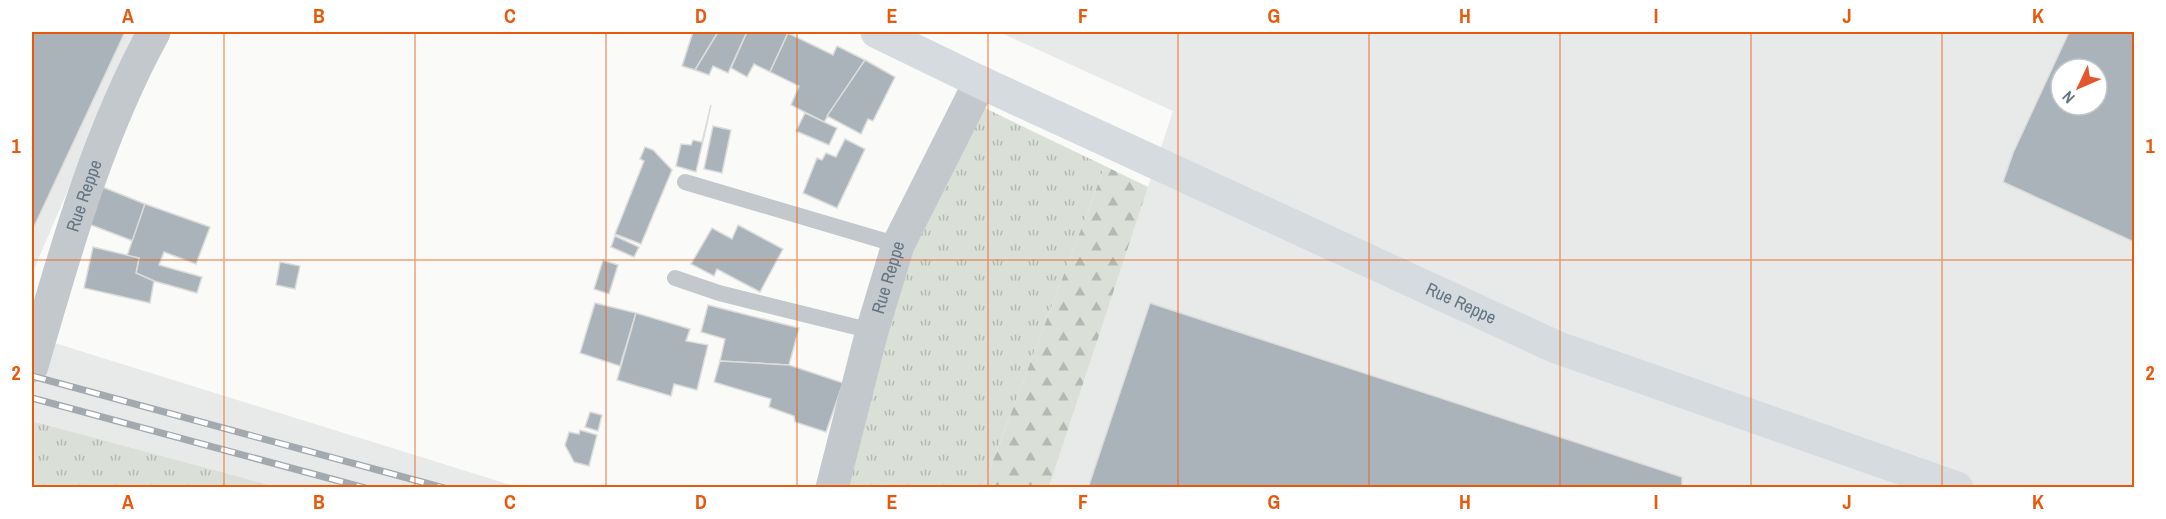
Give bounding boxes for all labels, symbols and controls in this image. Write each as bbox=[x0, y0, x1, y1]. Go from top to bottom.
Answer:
text: A bbox=[122, 2, 134, 29]
text: B bbox=[313, 2, 325, 29]
text: C bbox=[504, 2, 516, 29]
text: D bbox=[695, 2, 707, 29]
text: E bbox=[887, 2, 898, 29]
text: F bbox=[1078, 2, 1088, 29]
text: G bbox=[1268, 2, 1280, 29]
text: H bbox=[1459, 2, 1471, 29]
text: I bbox=[1654, 2, 1658, 29]
text: J bbox=[1842, 2, 1852, 29]
text: K bbox=[2032, 2, 2044, 29]
north arrow bbox=[2049, 57, 2109, 117]
text: N bbox=[2057, 86, 2079, 108]
text: 1 bbox=[11, 132, 21, 159]
text: 1 bbox=[2145, 132, 2155, 159]
street label: Rue Reppe bbox=[60, 156, 108, 235]
street label: Rue Reppe bbox=[865, 238, 911, 317]
street label: Rue Reppe bbox=[1422, 276, 1500, 330]
text: 2 bbox=[11, 359, 21, 386]
text: 2 bbox=[2145, 359, 2155, 386]
text: A bbox=[122, 488, 134, 515]
text: B bbox=[313, 488, 325, 515]
text: C bbox=[504, 488, 516, 515]
text: D bbox=[695, 488, 707, 515]
text: E bbox=[887, 488, 898, 515]
text: F bbox=[1078, 488, 1088, 515]
text: G bbox=[1268, 488, 1280, 515]
text: H bbox=[1459, 488, 1471, 515]
text: I bbox=[1654, 488, 1658, 515]
text: J bbox=[1842, 488, 1852, 515]
text: K bbox=[2032, 488, 2044, 515]

